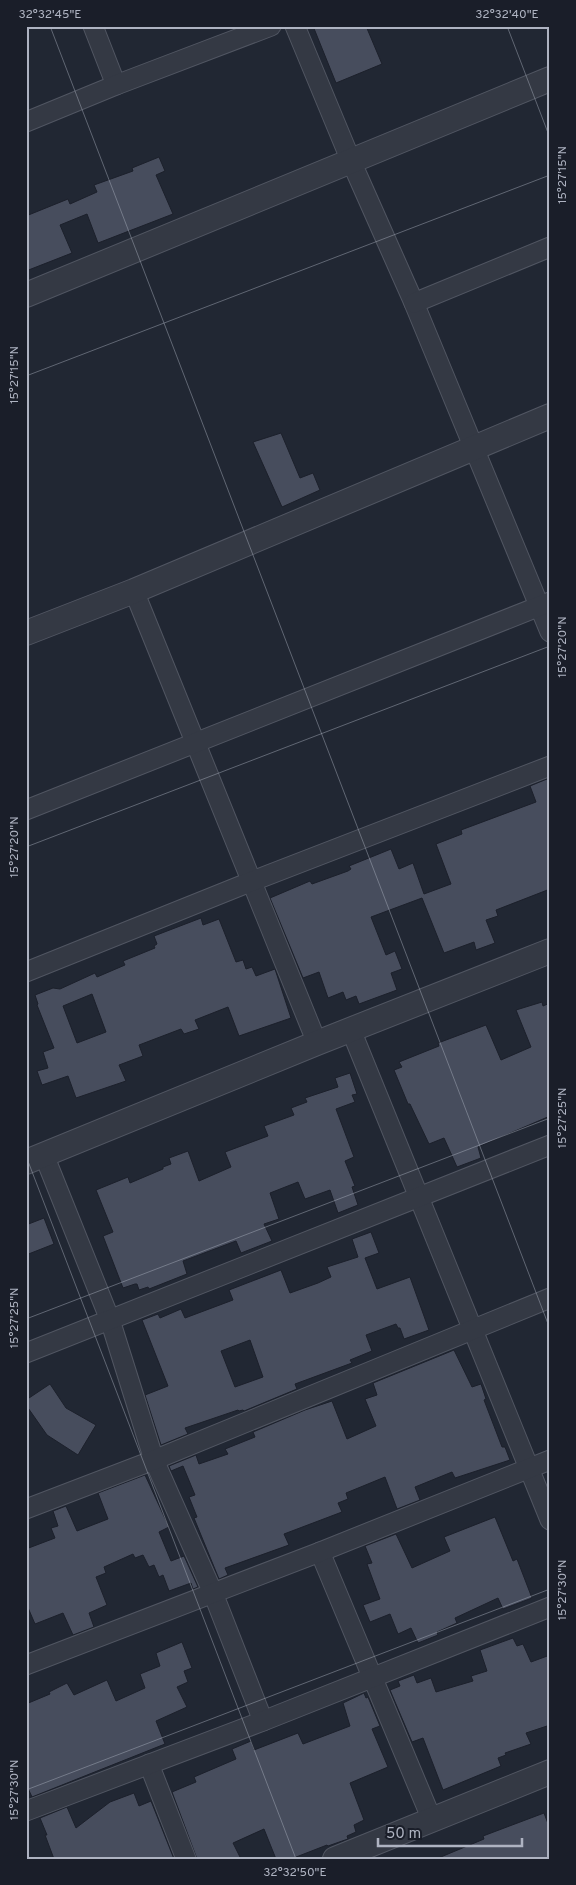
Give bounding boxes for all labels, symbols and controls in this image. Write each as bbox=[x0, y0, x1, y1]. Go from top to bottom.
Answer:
text: 32°32'45"E bbox=[18, 7, 82, 23]
text: 32°32'40"E bbox=[475, 7, 539, 23]
text: 15°27'15"N bbox=[555, 146, 571, 204]
text: 15°27'15"N bbox=[7, 346, 23, 404]
text: 15°27'20"N bbox=[555, 616, 571, 678]
text: 15°27'20"N bbox=[7, 816, 23, 878]
text: 15°27'25"N bbox=[555, 1087, 571, 1149]
text: 15°27'25"N bbox=[7, 1287, 23, 1349]
text: 15°27'30"N bbox=[555, 1559, 571, 1621]
text: 15°27'30"N bbox=[7, 1759, 23, 1821]
scale bar bbox=[378, 1815, 522, 1847]
text: 50 m bbox=[386, 1825, 421, 1844]
text: 32°32'50"E bbox=[263, 1865, 327, 1881]

